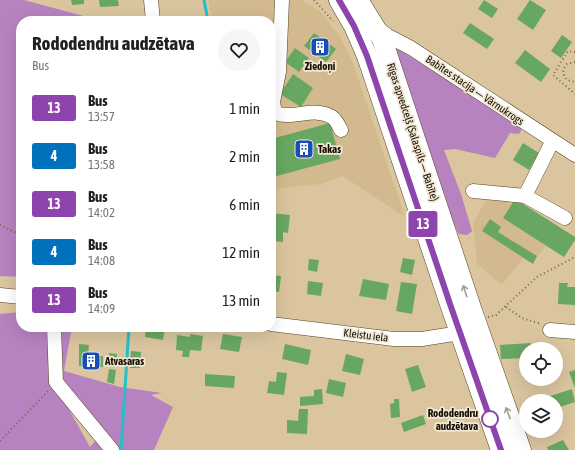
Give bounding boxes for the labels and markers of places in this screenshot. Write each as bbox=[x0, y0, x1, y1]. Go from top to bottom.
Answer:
building icon: Ziedoņi bbox=[309, 36, 331, 58]
place label: Ziedoņi bbox=[305, 60, 336, 73]
building icon: Takas bbox=[293, 138, 315, 160]
place label: Takas bbox=[318, 143, 341, 155]
building icon: Atvasaras bbox=[80, 350, 102, 372]
place label: Atvasaras bbox=[104, 355, 144, 367]
place label: Rododendru audzētava bbox=[428, 407, 478, 432]
marker: Rododendru audzētava bbox=[481, 410, 499, 428]

